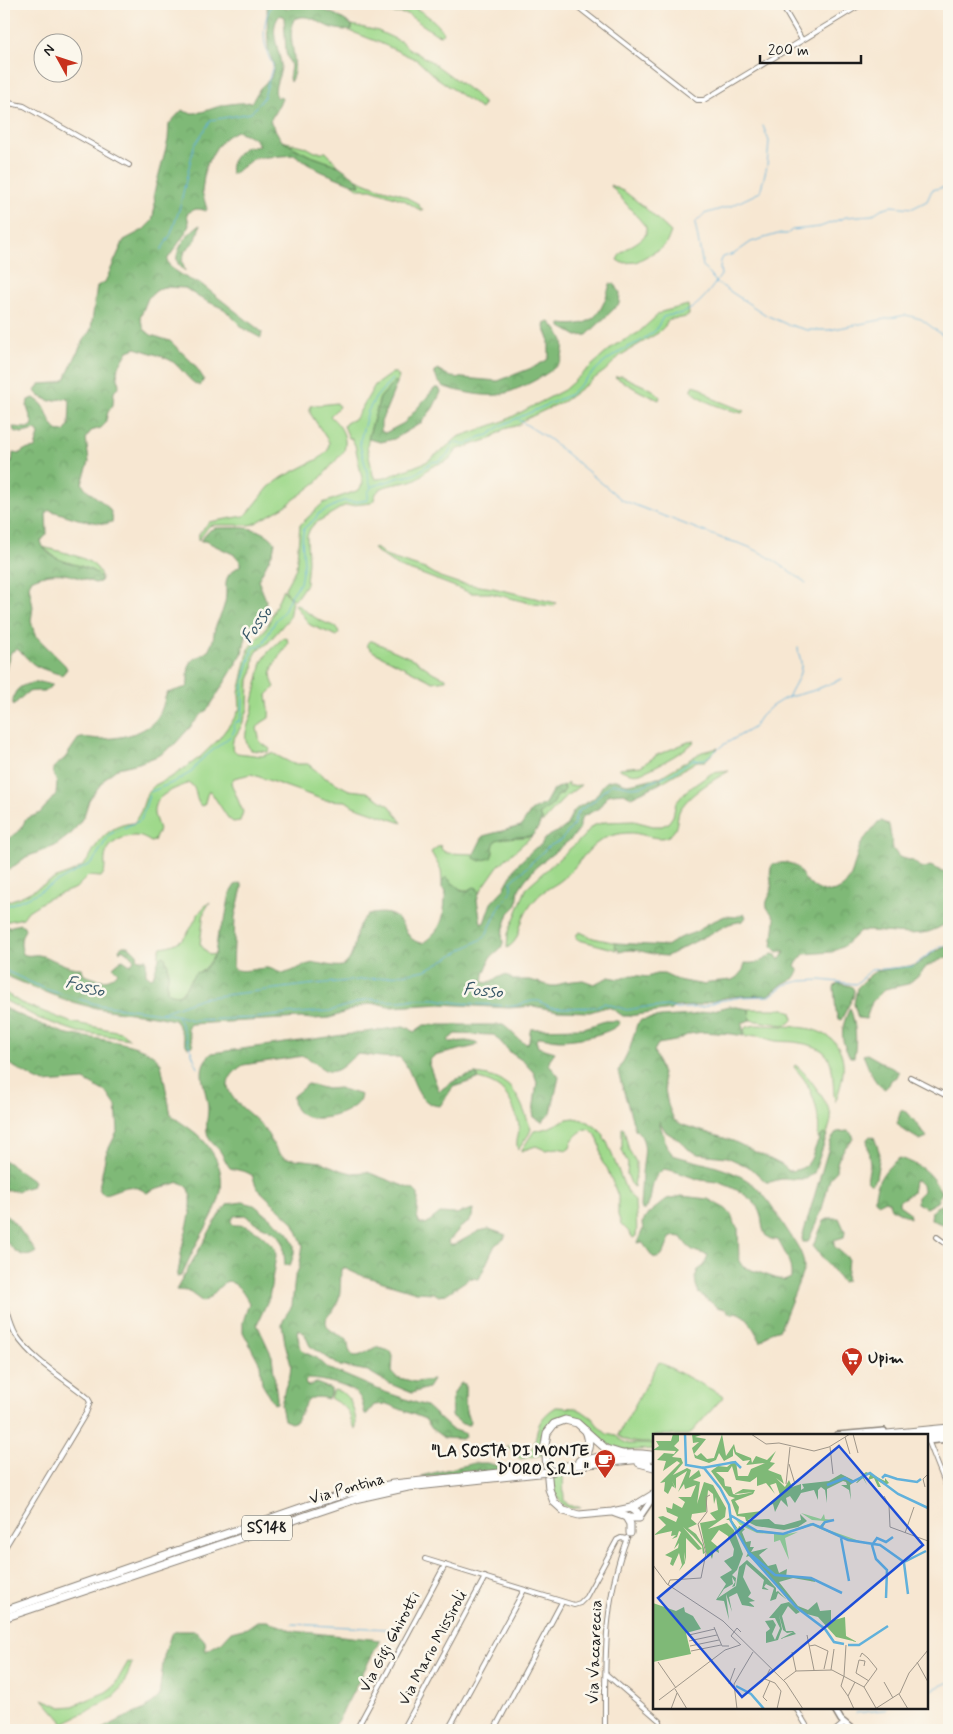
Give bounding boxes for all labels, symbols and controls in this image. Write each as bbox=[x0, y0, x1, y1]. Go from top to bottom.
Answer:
north arrow bbox=[32, 32, 82, 82]
scale bar bbox=[760, 32, 862, 64]
text: N bbox=[39, 41, 59, 60]
text: 200 m bbox=[768, 41, 809, 61]
water label: Fosso bbox=[236, 601, 279, 648]
water label: Fosso bbox=[63, 970, 108, 1004]
water label: Fosso bbox=[462, 977, 504, 1005]
supermarket icon: Upim bbox=[840, 1346, 864, 1377]
place label: Upim bbox=[868, 1348, 904, 1369]
inset map bbox=[653, 1434, 928, 1709]
place label: "LA SOSTA DI MONTE D'ORO S.R.L." bbox=[432, 1441, 590, 1480]
cafe icon: "LA SOSTA DI MONTE D'ORO S.R.L." bbox=[593, 1448, 617, 1479]
street label: Via Pontina bbox=[307, 1468, 387, 1510]
road number: SS148 bbox=[242, 1516, 292, 1540]
street label: Via Mario Missiroli bbox=[394, 1587, 472, 1709]
street label: Via Gigi Ghirotti bbox=[355, 1588, 426, 1697]
street label: Via Vaccareccia bbox=[583, 1599, 607, 1705]

